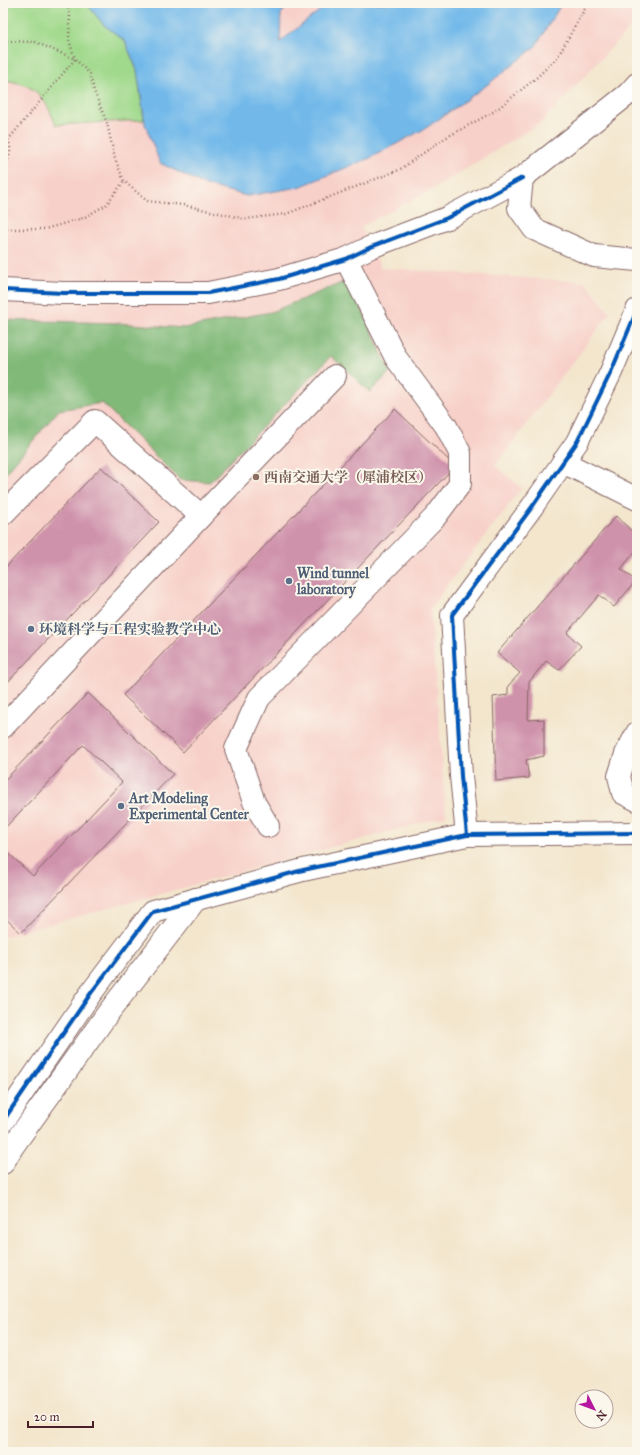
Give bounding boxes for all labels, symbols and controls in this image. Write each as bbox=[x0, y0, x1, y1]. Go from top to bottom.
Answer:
place label: 西南交通大学（犀浦校区） bbox=[264, 469, 432, 486]
marker: 西南交通大学（犀浦校区） bbox=[251, 472, 261, 482]
place label: Wind tunnel laboratory bbox=[296, 565, 370, 599]
marker: Wind tunnel laboratory bbox=[284, 576, 294, 586]
place label: 环境科学与工程实验教学中心 bbox=[39, 621, 221, 638]
marker: 环境科学与工程实验教学中心 bbox=[26, 624, 36, 634]
place label: Art Modeling Experimental Center bbox=[128, 790, 250, 824]
marker: Art Modeling Experimental Center bbox=[116, 801, 126, 811]
north arrow bbox=[574, 1389, 614, 1429]
scale bar bbox=[28, 1403, 93, 1429]
text: N bbox=[593, 1408, 609, 1424]
text: 20 m bbox=[34, 1410, 60, 1424]

